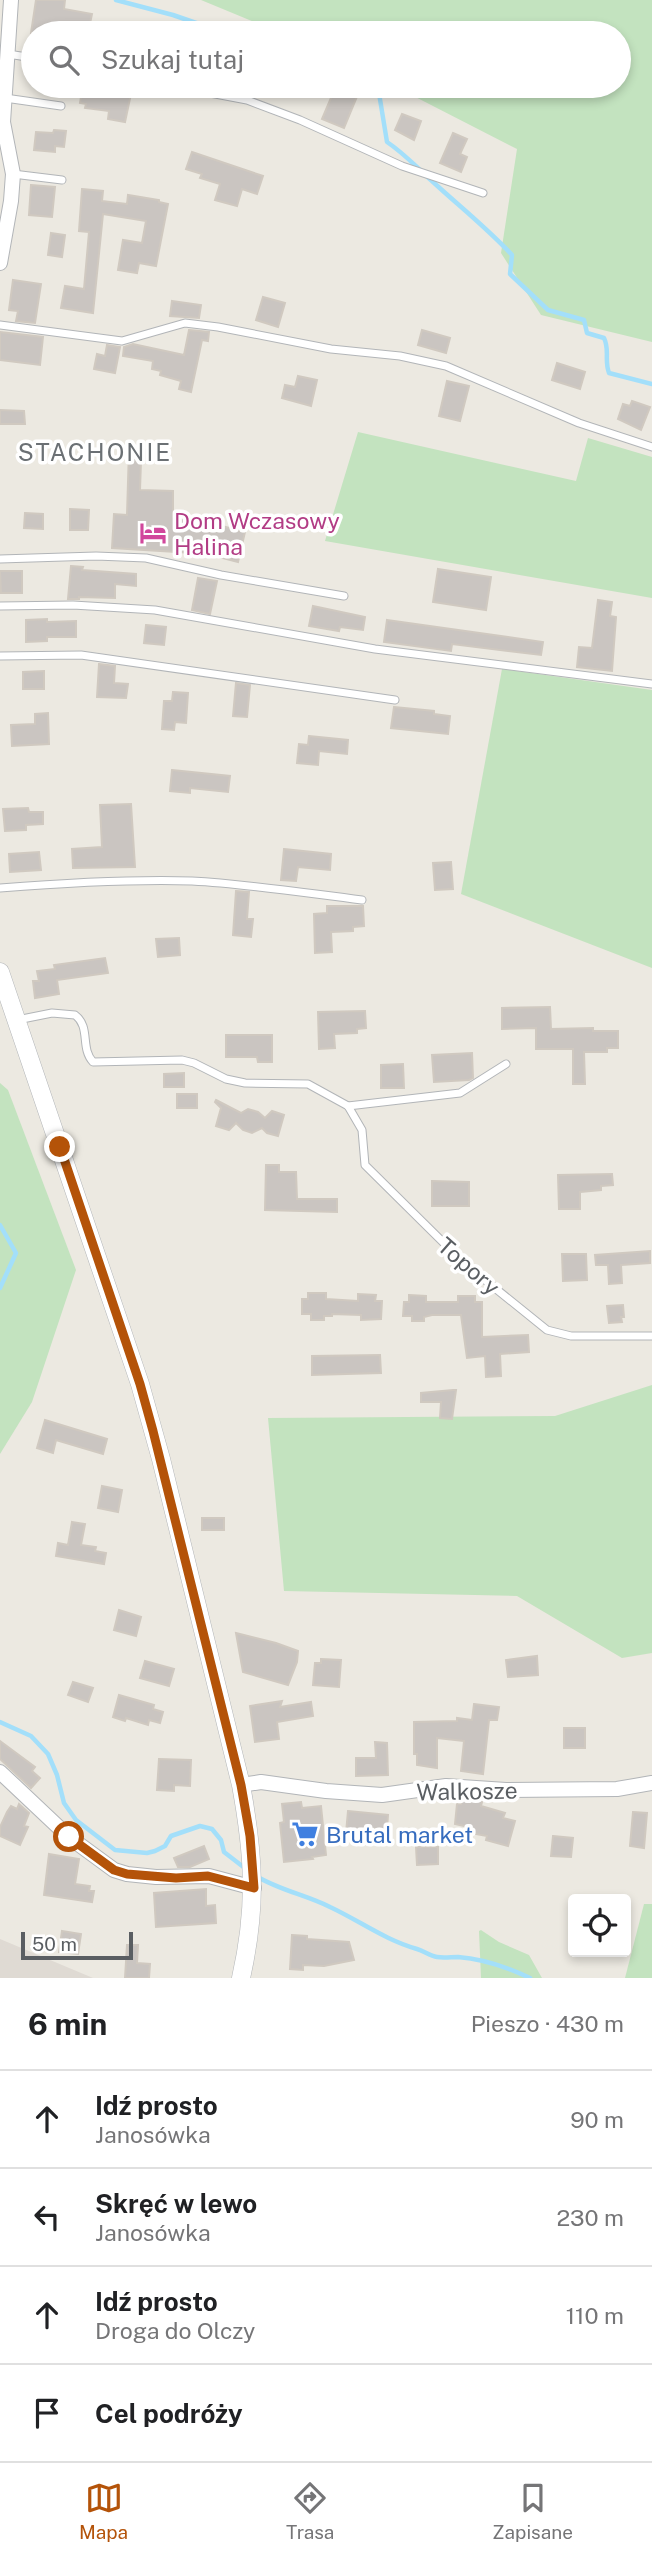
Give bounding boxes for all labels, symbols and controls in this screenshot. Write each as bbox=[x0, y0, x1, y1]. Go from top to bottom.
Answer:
search box bbox=[21, 21, 631, 98]
icon: search bbox=[45, 41, 83, 79]
text: Szukaj tutaj bbox=[101, 44, 244, 75]
district label: STACHONIE bbox=[18, 438, 172, 466]
place label: Dom Wczasowy Halina bbox=[174, 507, 340, 560]
hotel icon: Dom Wczasowy Halina bbox=[138, 518, 168, 548]
route end bbox=[44, 1131, 75, 1162]
street label: Topory bbox=[432, 1232, 506, 1300]
street label: Walkosze bbox=[416, 1777, 518, 1805]
supermarket icon: Brutal market bbox=[290, 1819, 320, 1849]
route start bbox=[53, 1821, 84, 1852]
place label: Brutal market bbox=[326, 1821, 473, 1848]
map controls bbox=[568, 1894, 631, 1957]
button: locate bbox=[568, 1894, 631, 1957]
scale bar bbox=[21, 1929, 133, 1961]
text: 50 m bbox=[32, 1933, 77, 1955]
text: 6 min bbox=[28, 2006, 107, 2042]
text: Pieszo · 430 m bbox=[471, 2010, 624, 2037]
text: Idź prosto bbox=[95, 2090, 218, 2121]
icon: ahead bbox=[28, 2100, 66, 2138]
text: 90 m bbox=[570, 2106, 624, 2133]
text: Janosówka bbox=[95, 2121, 211, 2148]
text: Skręć w lewo bbox=[95, 2188, 257, 2219]
icon: left bbox=[28, 2198, 66, 2236]
text: 230 m bbox=[556, 2204, 624, 2231]
text: Janosówka bbox=[95, 2219, 211, 2246]
text: Idź prosto bbox=[95, 2286, 218, 2317]
icon: ahead bbox=[28, 2296, 66, 2334]
text: 110 m bbox=[566, 2302, 624, 2329]
text: Droga do Olczy bbox=[95, 2317, 255, 2344]
icon: arrive bbox=[28, 2394, 66, 2432]
text: Cel podróży bbox=[95, 2398, 243, 2429]
tab: Mapa bbox=[79, 2479, 128, 2543]
tab: Trasa bbox=[286, 2479, 334, 2543]
tab: Zapisane bbox=[492, 2479, 573, 2543]

